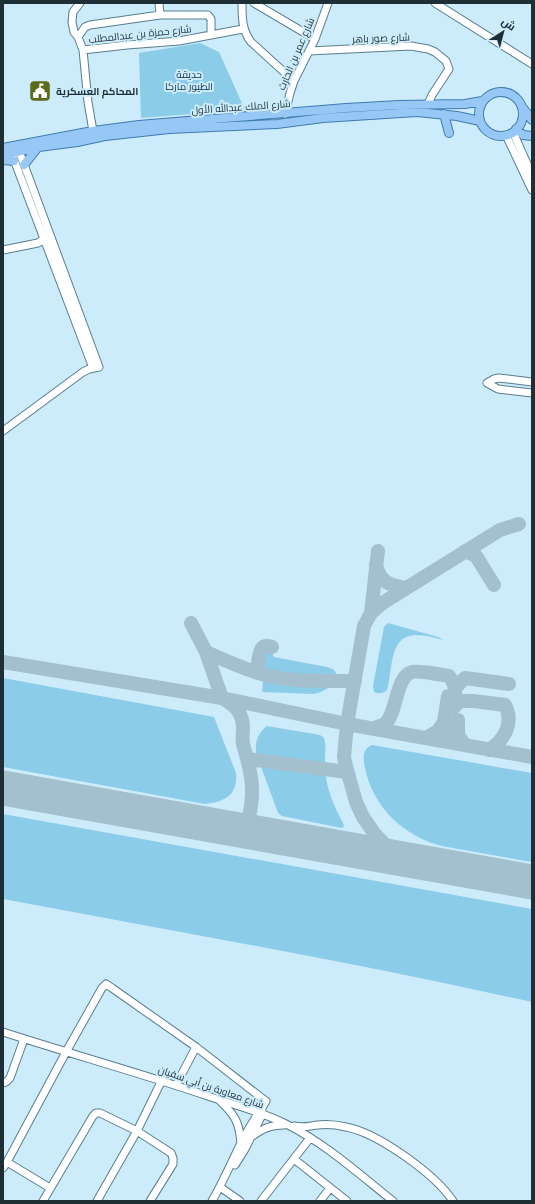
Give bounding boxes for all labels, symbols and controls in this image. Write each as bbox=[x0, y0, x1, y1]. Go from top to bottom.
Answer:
north arrow bbox=[483, 12, 523, 52]
text: ش bbox=[499, 14, 519, 34]
street label: شارع عمر بن الحارث bbox=[275, 16, 317, 92]
street label: شارع حمزة بن عبدالمطلب bbox=[88, 22, 192, 46]
street label: شارع صور باهر bbox=[351, 30, 410, 46]
park label: حديقة الطيور ماركا bbox=[165, 68, 213, 93]
public building icon: المحاكم العسكرية bbox=[27, 78, 53, 104]
place label: المحاكم العسكرية bbox=[56, 85, 138, 99]
street label: شارع الملك عبدالله الأول bbox=[191, 96, 291, 117]
street label: شارع معاوية بن أبي سفيان bbox=[156, 1063, 265, 1112]

